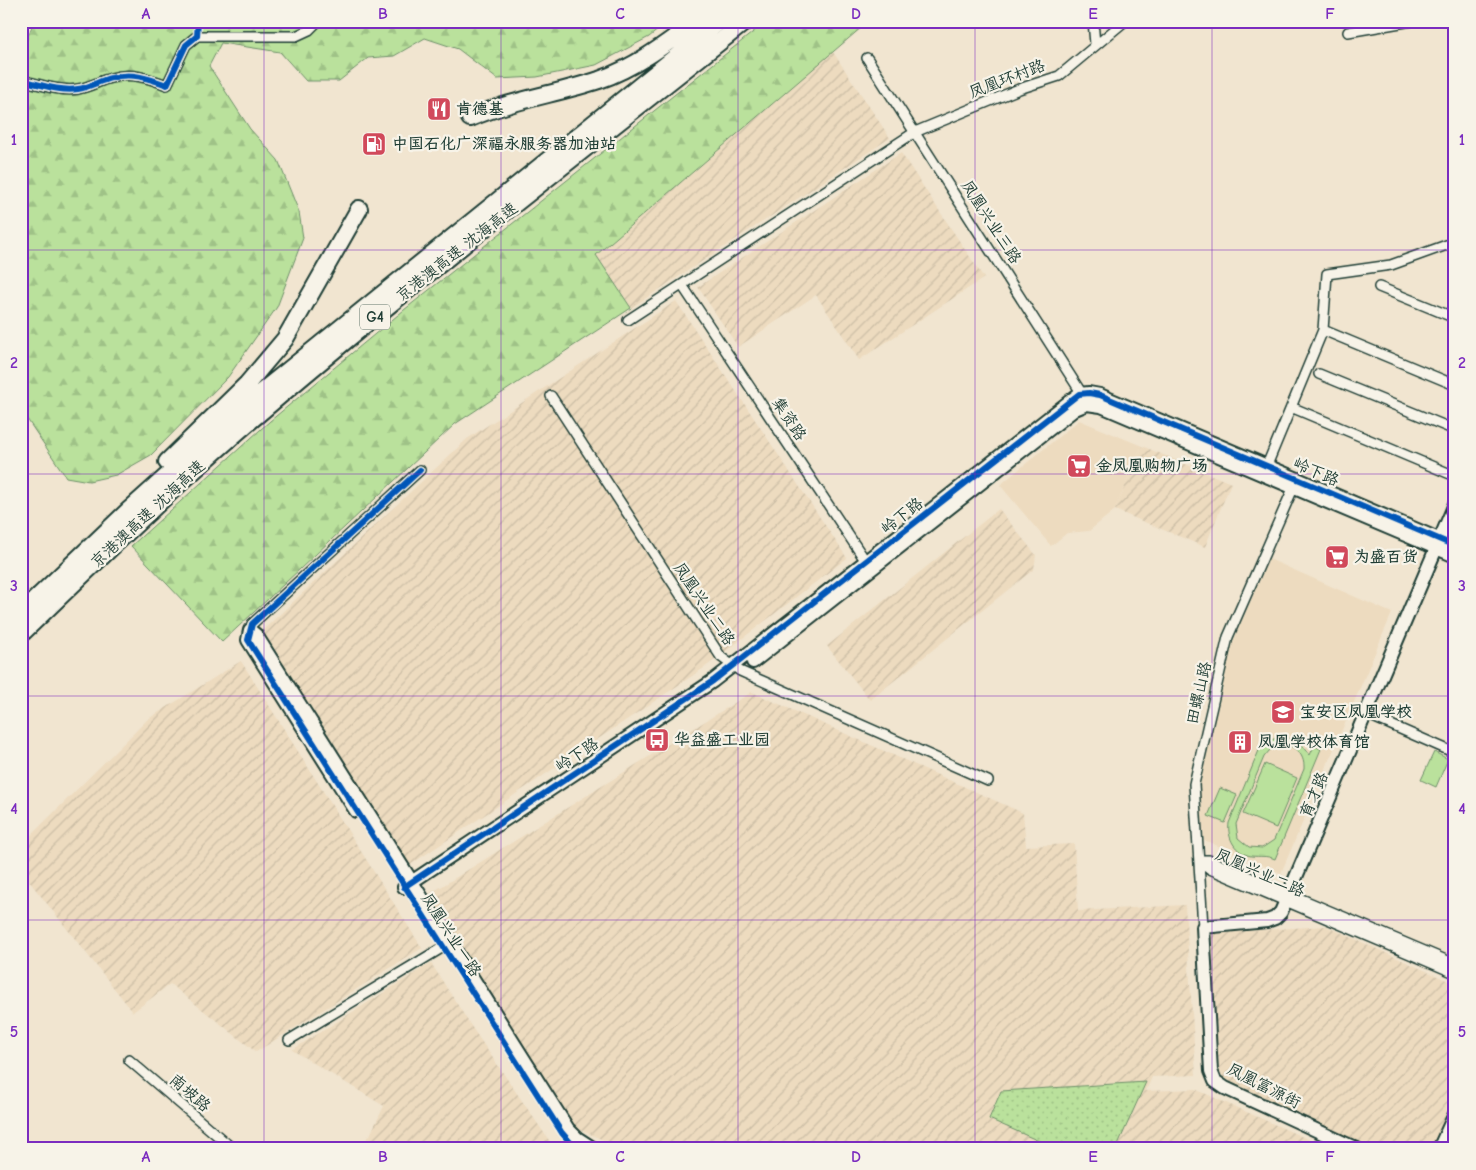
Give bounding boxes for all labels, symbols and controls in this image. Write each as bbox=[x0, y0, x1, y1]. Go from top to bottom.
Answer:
text: A bbox=[142, 5, 151, 23]
text: B bbox=[378, 5, 388, 23]
text: C bbox=[615, 5, 625, 23]
text: D bbox=[851, 5, 861, 23]
text: E bbox=[1088, 5, 1098, 23]
text: F bbox=[1325, 5, 1335, 23]
street label: 凤凰环村路 bbox=[966, 56, 1048, 102]
restaurant icon: 肯德基 bbox=[426, 96, 452, 122]
place label: 肯德基 bbox=[456, 100, 504, 118]
text: 1 bbox=[11, 131, 17, 149]
fuel station icon: 中国石化广深福永服务器加油站 bbox=[361, 131, 387, 157]
text: 1 bbox=[1459, 131, 1465, 149]
place label: 中国石化广深福永服务器加油站 bbox=[392, 135, 616, 153]
street label: 凤凰兴业三路 bbox=[957, 177, 1025, 267]
street label: 京港澳高速 沈海高速 bbox=[393, 199, 521, 305]
road number: G4 bbox=[360, 304, 390, 330]
text: 2 bbox=[10, 354, 18, 372]
text: 2 bbox=[1458, 354, 1466, 372]
street label: 集资路 bbox=[768, 394, 810, 444]
supermarket icon: 金凤凰购物广场 bbox=[1066, 453, 1092, 479]
street label: 岭下路 bbox=[1290, 454, 1342, 490]
street label: 京港澳高速 沈海高速 bbox=[87, 456, 209, 572]
place label: 金凤凰购物广场 bbox=[1096, 457, 1208, 475]
street label: 岭下路 bbox=[878, 494, 926, 538]
supermarket icon: 为盛百货 bbox=[1324, 544, 1350, 570]
place label: 为盛百货 bbox=[1354, 548, 1418, 566]
street label: 凤凰兴业二路 bbox=[670, 559, 738, 649]
text: 3 bbox=[10, 577, 18, 595]
text: 3 bbox=[1458, 577, 1466, 595]
street label: 田螺山路 bbox=[1183, 660, 1215, 726]
school or university icon: 宝安区凤凰学校 bbox=[1270, 699, 1296, 725]
place label: 宝安区凤凰学校 bbox=[1300, 703, 1412, 721]
bus stop icon: 华益盛工业园 bbox=[644, 727, 670, 753]
building icon: 凤凰学校体育馆 bbox=[1227, 729, 1253, 755]
place label: 华益盛工业园 bbox=[674, 731, 770, 749]
place label: 凤凰学校体育馆 bbox=[1258, 733, 1370, 751]
street label: 岭下路 bbox=[552, 734, 602, 776]
street label: 育才路 bbox=[1296, 769, 1332, 821]
text: 4 bbox=[10, 800, 18, 818]
text: 4 bbox=[1458, 800, 1466, 818]
street label: 凤凰兴业二路 bbox=[1212, 845, 1308, 901]
street label: 凤凰兴业一路 bbox=[417, 890, 485, 980]
text: 5 bbox=[10, 1023, 18, 1041]
text: 5 bbox=[1458, 1023, 1466, 1041]
street label: 凤凰富源街 bbox=[1224, 1060, 1304, 1112]
street label: 南坡路 bbox=[166, 1070, 214, 1116]
text: A bbox=[142, 1148, 151, 1166]
text: B bbox=[378, 1148, 388, 1166]
text: C bbox=[615, 1148, 625, 1166]
text: D bbox=[851, 1148, 861, 1166]
text: E bbox=[1088, 1148, 1098, 1166]
text: F bbox=[1325, 1148, 1335, 1166]

